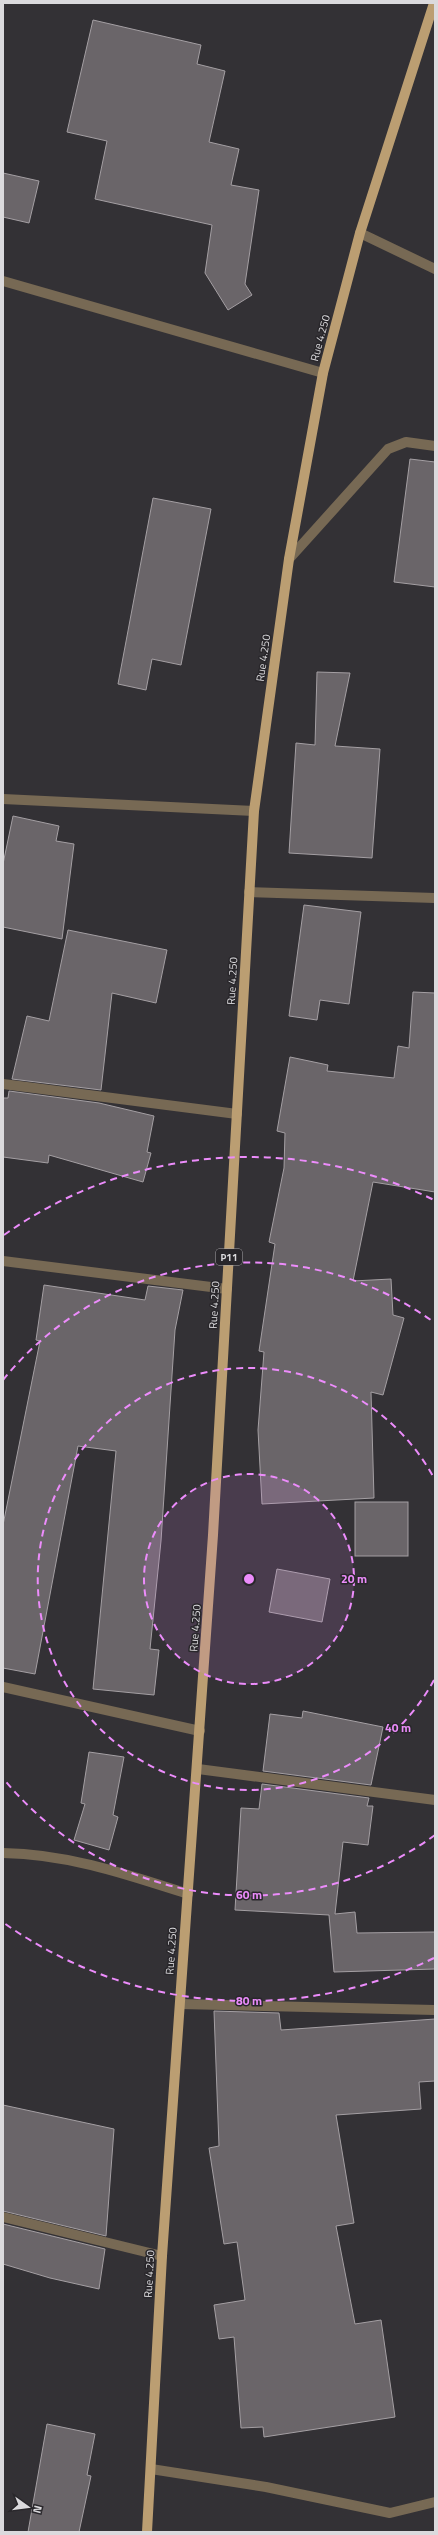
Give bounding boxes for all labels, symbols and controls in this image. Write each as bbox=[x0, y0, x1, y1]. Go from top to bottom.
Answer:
street label: Rue 4.250 bbox=[306, 313, 334, 363]
street label: Rue 4.250 bbox=[252, 633, 274, 683]
street label: Rue 4.250 bbox=[223, 957, 241, 1005]
road number: P11 bbox=[216, 1249, 242, 1265]
street label: Rue 4.250 bbox=[205, 1281, 223, 1329]
text: 20 m bbox=[341, 1569, 367, 1588]
centre of rings bbox=[242, 1572, 256, 1586]
street label: Rue 4.250 bbox=[185, 1604, 205, 1652]
text: 40 m bbox=[385, 1718, 411, 1737]
text: 60 m bbox=[236, 1885, 262, 1904]
street label: Rue 4.250 bbox=[161, 1927, 181, 1975]
text: 80 m bbox=[236, 1991, 262, 2010]
street label: Rue 4.250 bbox=[140, 2250, 158, 2298]
north arrow bbox=[8, 2487, 48, 2527]
text: N bbox=[29, 2504, 46, 2515]

